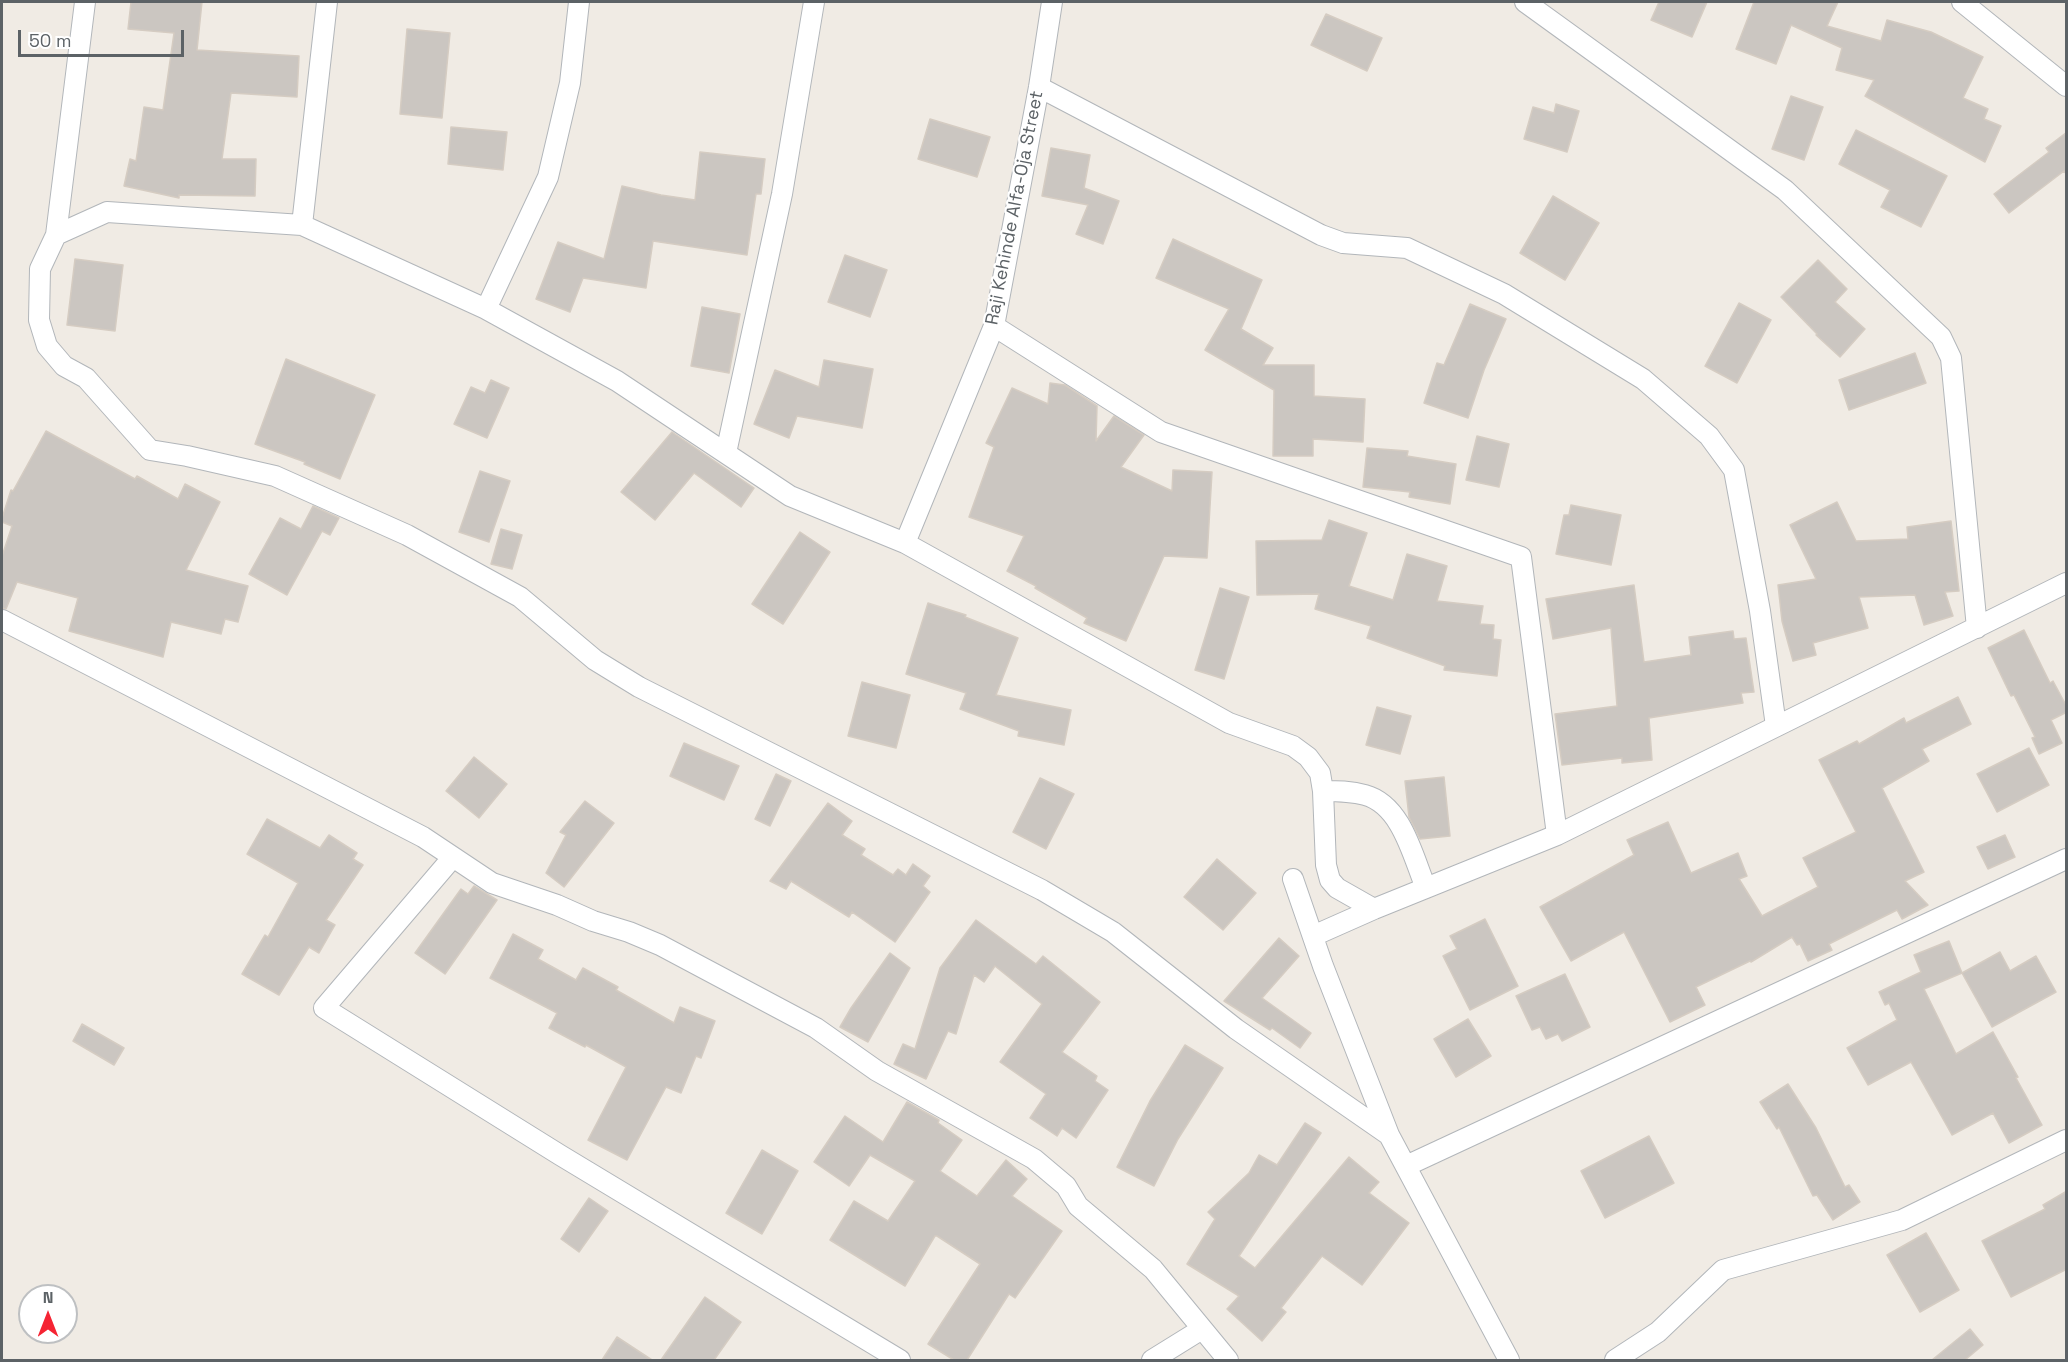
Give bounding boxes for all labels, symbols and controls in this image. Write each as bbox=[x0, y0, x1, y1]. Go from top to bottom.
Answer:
scale bar bbox=[21, 18, 188, 56]
text: 50 m bbox=[29, 29, 71, 52]
street label: Raji Kehinde Alfa-Oja Street bbox=[982, 89, 1048, 327]
north arrow bbox=[18, 1284, 78, 1344]
text: N bbox=[43, 1287, 53, 1308]

